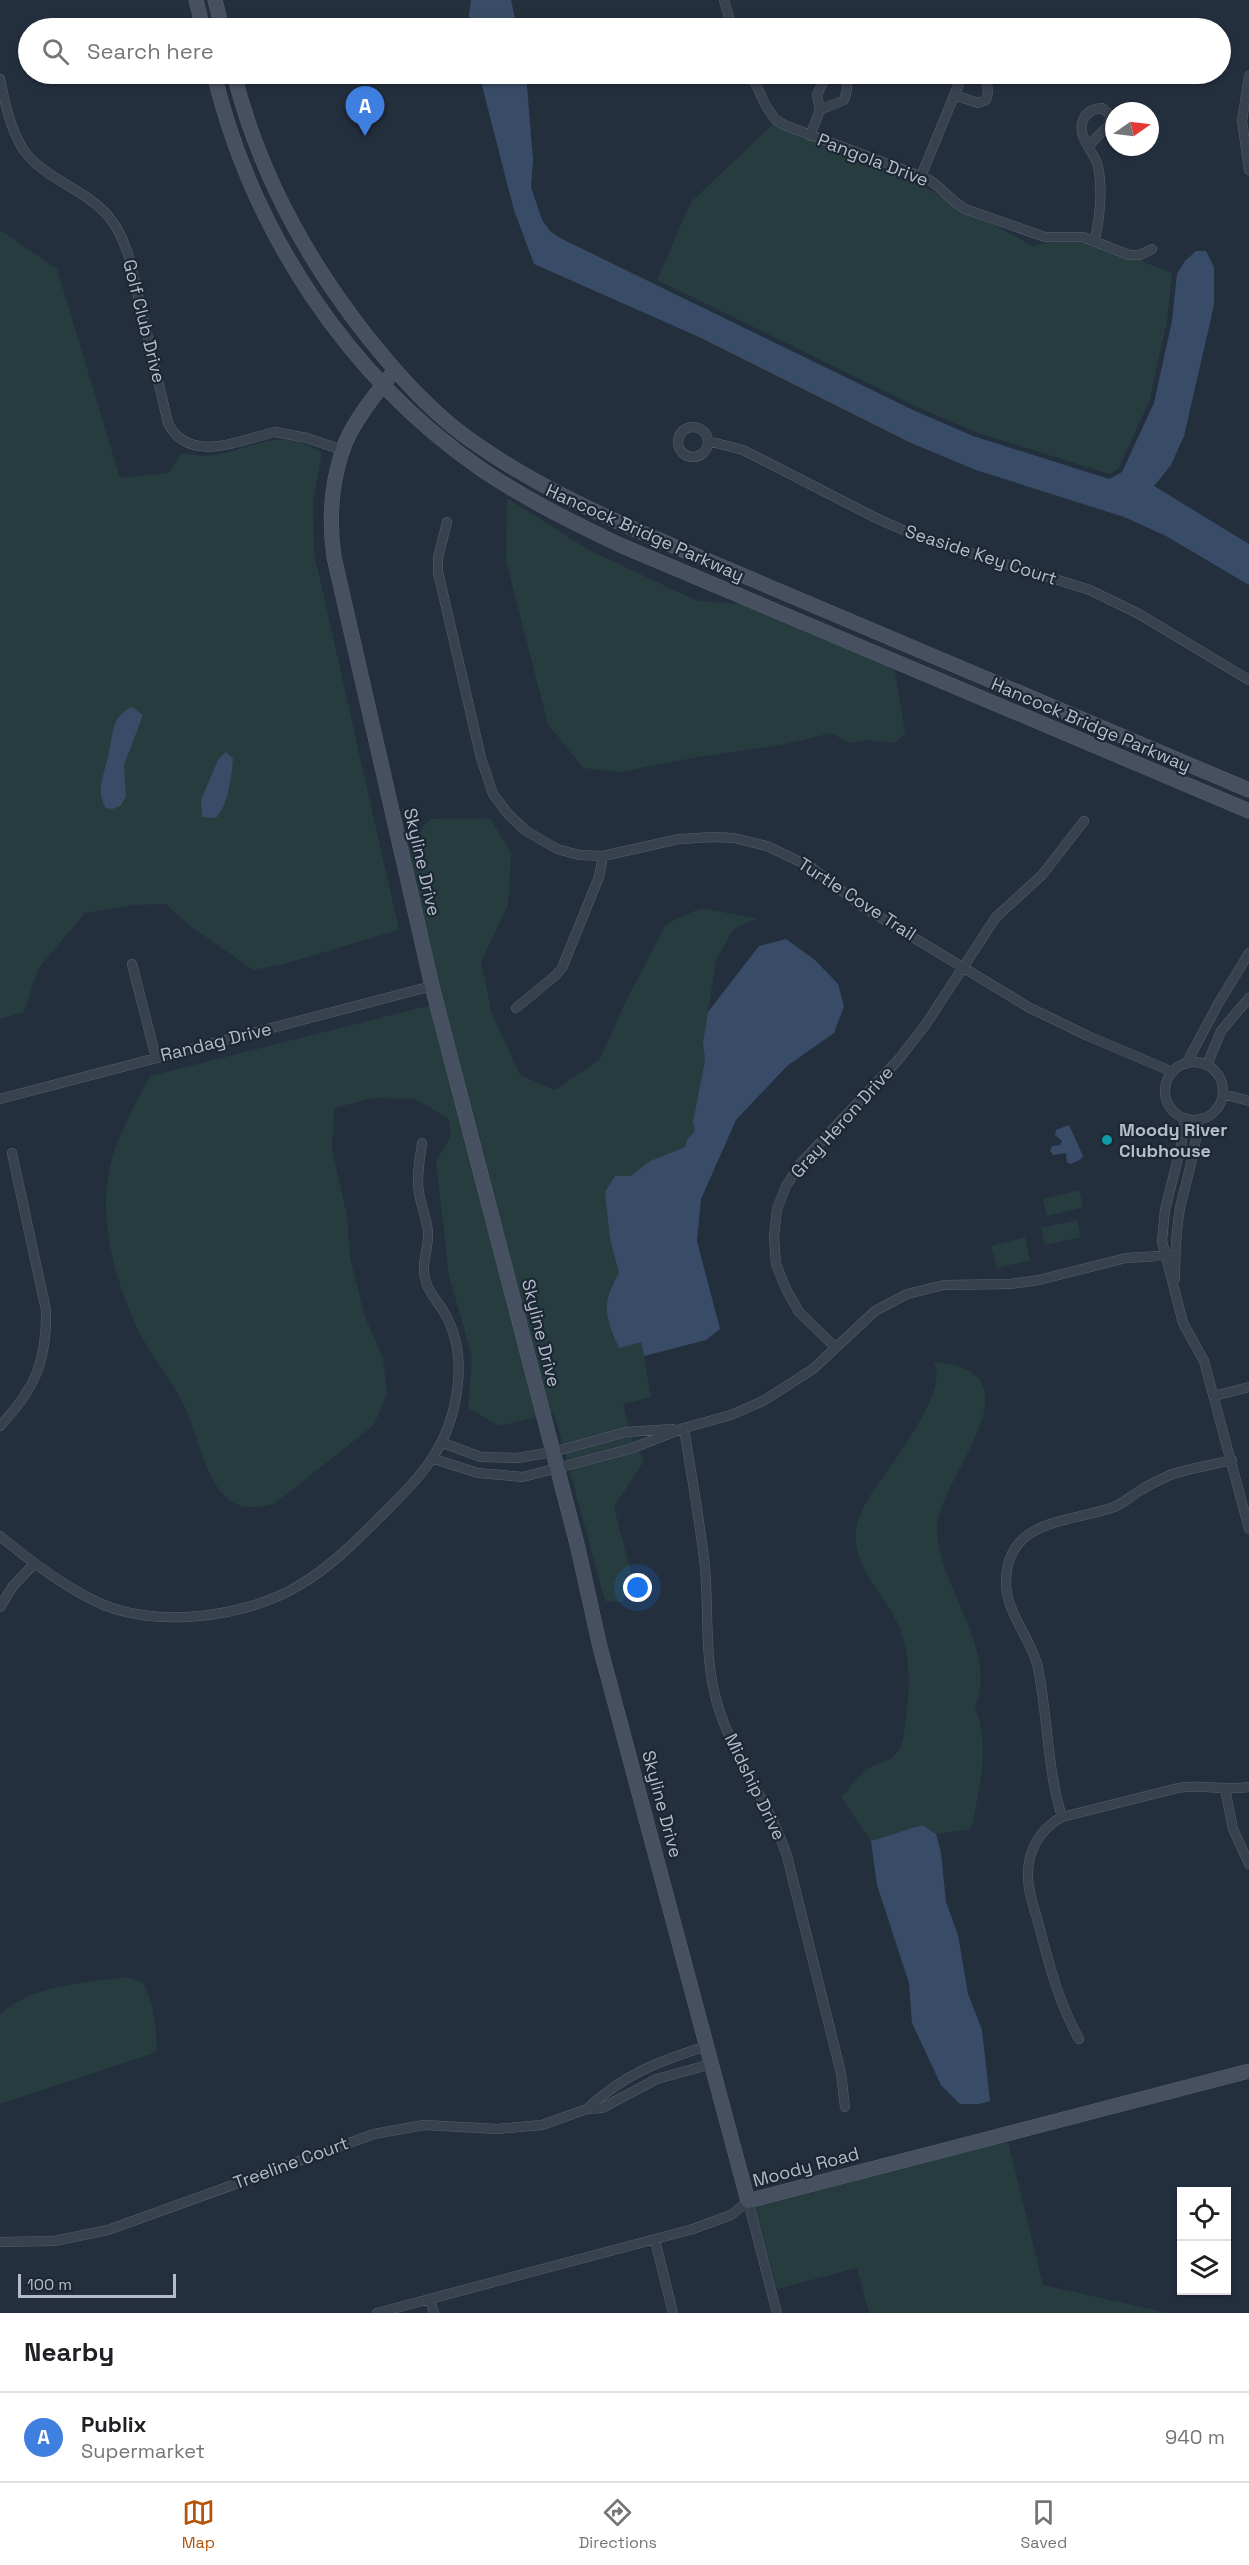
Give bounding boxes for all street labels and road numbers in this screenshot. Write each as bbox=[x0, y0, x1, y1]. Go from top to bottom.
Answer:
street label: Pangola Drive bbox=[814, 128, 932, 191]
street label: Golf Club Drive bbox=[118, 257, 171, 385]
street label: Hancock Bridge Parkway bbox=[543, 478, 748, 587]
street label: Seaside Key Court bbox=[902, 519, 1060, 590]
street label: Hancock Bridge Parkway bbox=[988, 672, 1194, 777]
street label: Skyline Drive bbox=[399, 806, 446, 918]
street label: Turtle Cove Trail bbox=[794, 852, 921, 945]
street label: Randag Drive bbox=[158, 1017, 274, 1066]
street label: Gray Heron Drive bbox=[785, 1061, 898, 1182]
street label: Skyline Drive bbox=[517, 1277, 566, 1389]
street label: Midship Drive bbox=[720, 1730, 791, 1844]
street label: Skyline Drive bbox=[637, 1748, 688, 1860]
street label: Treeline Court bbox=[230, 2131, 352, 2194]
street label: Moody Road bbox=[750, 2141, 862, 2192]

